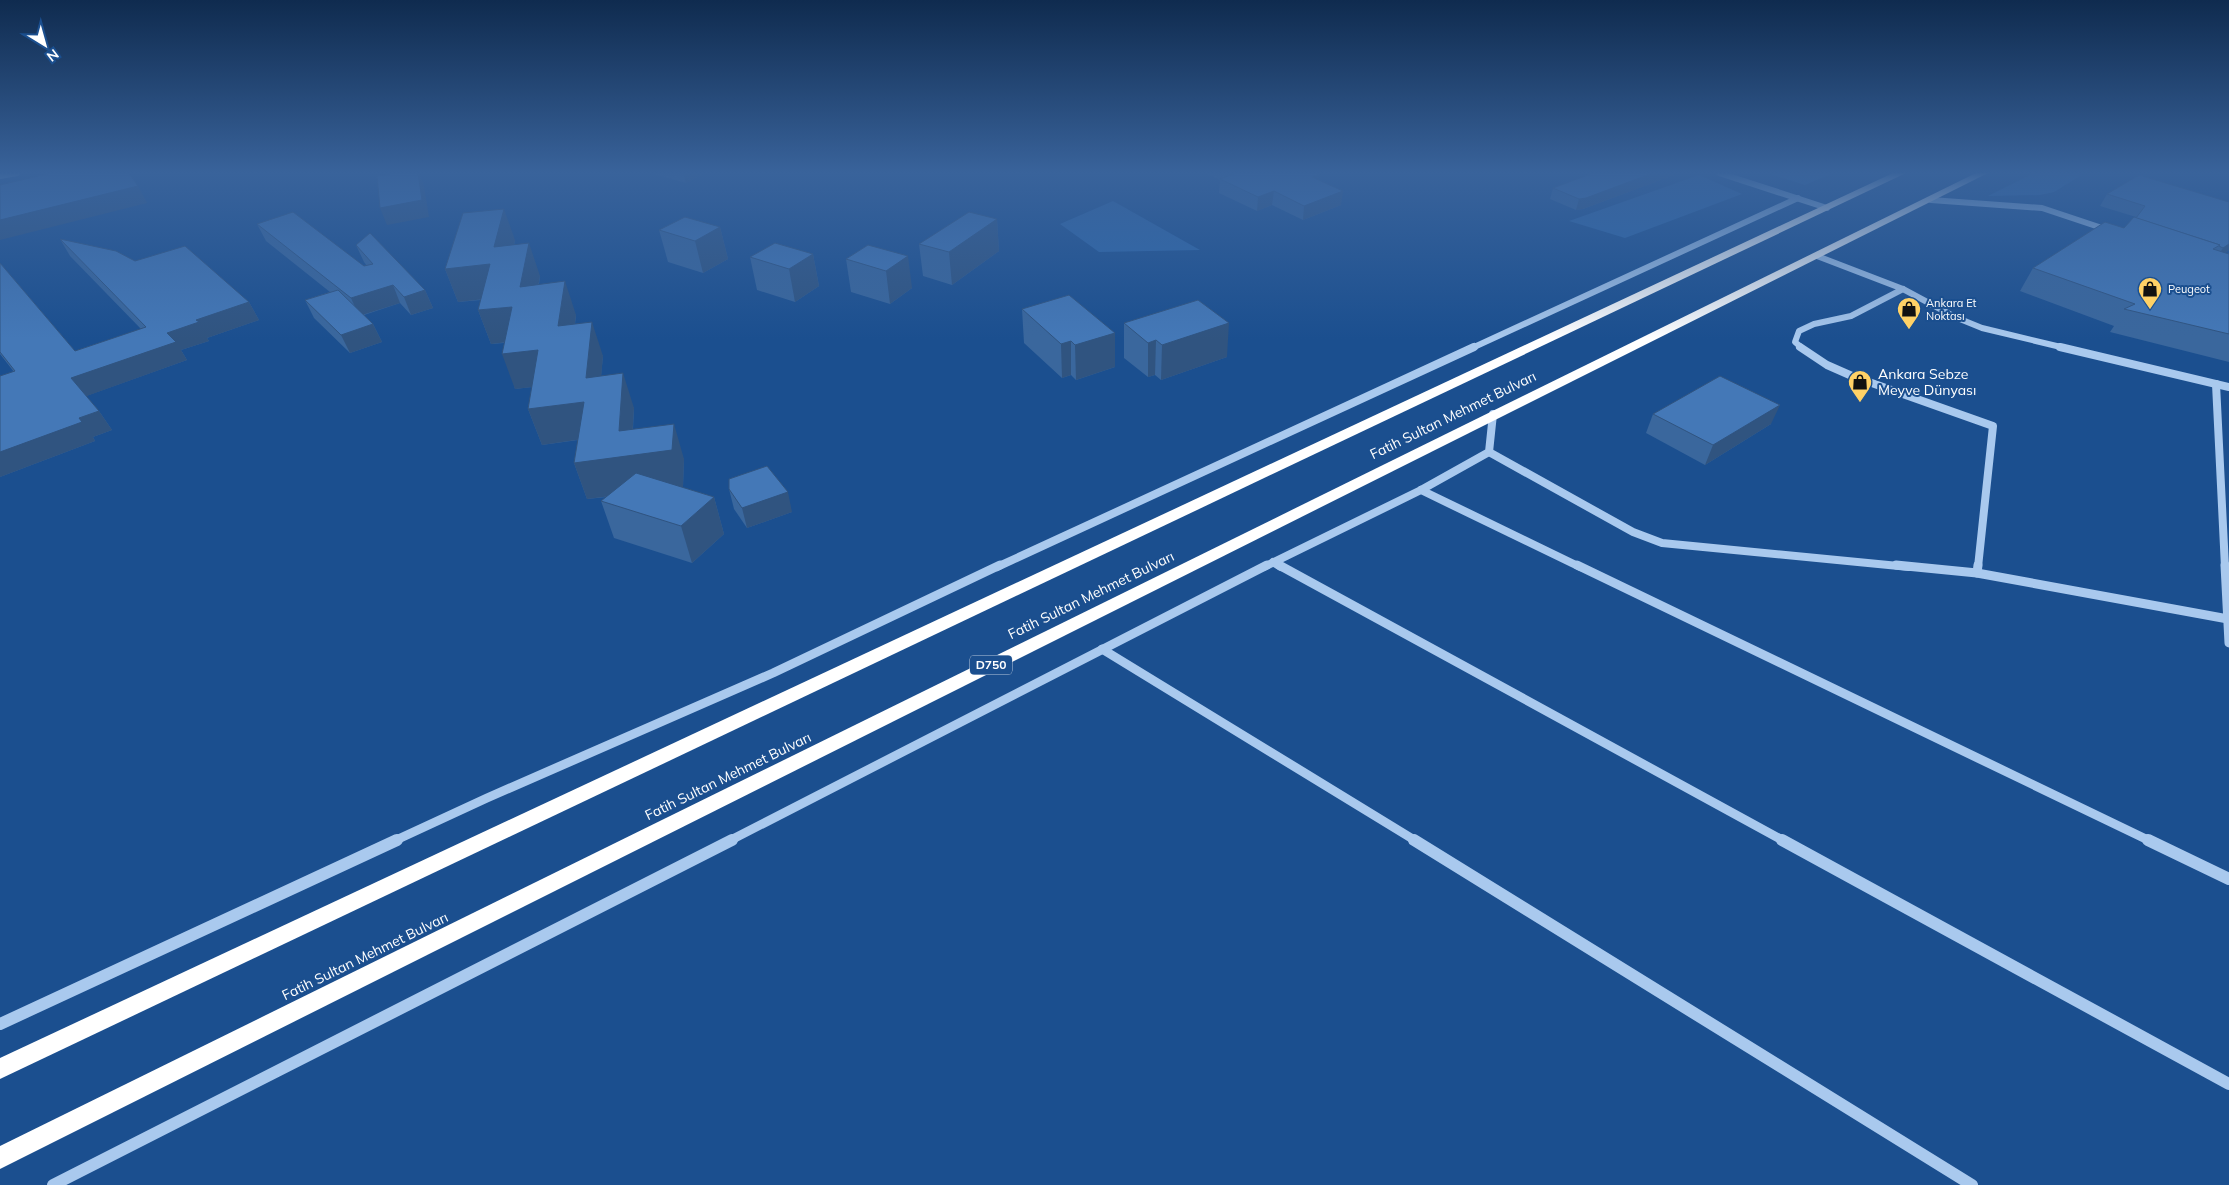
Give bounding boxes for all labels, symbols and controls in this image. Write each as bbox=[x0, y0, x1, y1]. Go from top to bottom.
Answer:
north arrow bbox=[20, 20, 70, 70]
text: N bbox=[43, 45, 62, 66]
shop icon: Peugeot bbox=[2137, 276, 2163, 310]
place label: Peugeot bbox=[2168, 282, 2210, 296]
shop icon: Ankara Et Noktası bbox=[1896, 296, 1922, 330]
place label: Ankara Et Noktası bbox=[1926, 296, 1977, 323]
place label: Ankara Sebze Meyve Dünyası bbox=[1878, 365, 1976, 399]
street label: Fatih Sultan Mehmet Bulvarı bbox=[1367, 367, 1539, 463]
shop icon: Ankara Sebze Meyve Dünyası bbox=[1847, 369, 1873, 403]
street label: Fatih Sultan Mehmet Bulvarı bbox=[1005, 547, 1177, 643]
road number: D750 bbox=[970, 656, 1012, 674]
street label: Fatih Sultan Mehmet Bulvarı bbox=[642, 728, 814, 824]
street label: Fatih Sultan Mehmet Bulvarı bbox=[279, 908, 451, 1004]

